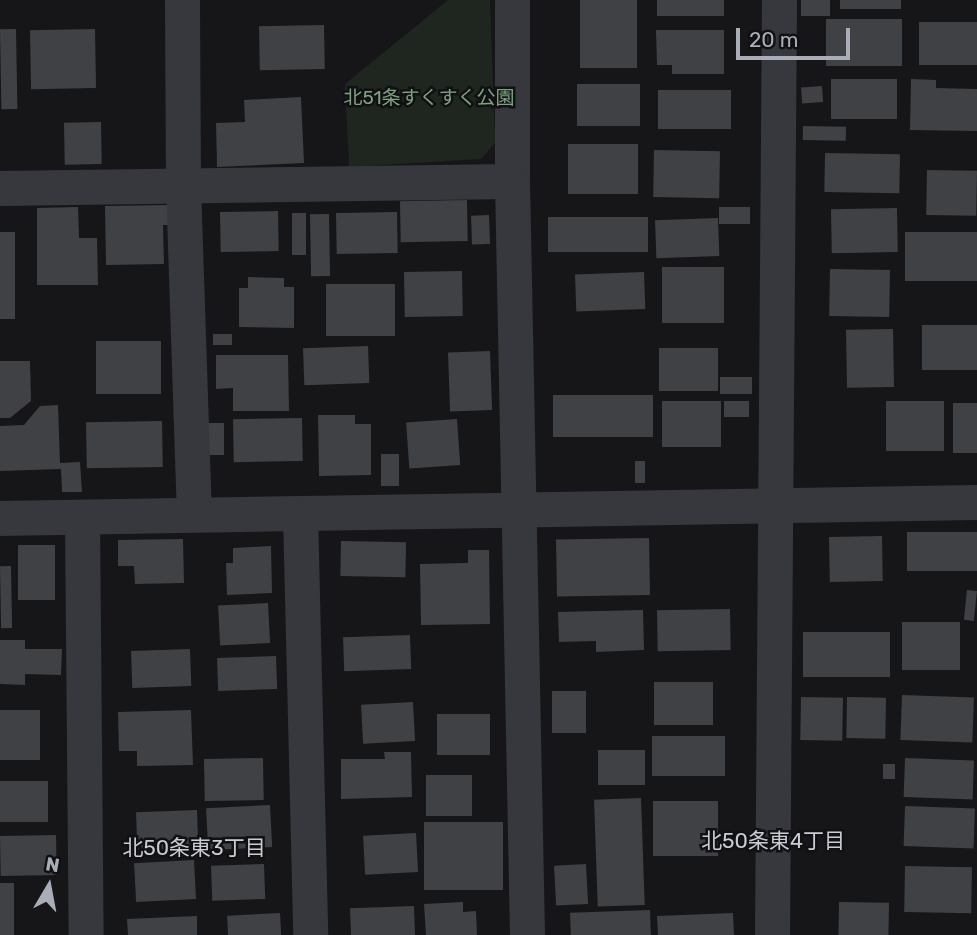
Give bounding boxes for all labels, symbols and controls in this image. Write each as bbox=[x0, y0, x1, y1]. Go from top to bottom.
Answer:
scale bar bbox=[739, 14, 853, 58]
text: 20 m bbox=[749, 27, 798, 52]
park label: 北51条すくすく公園 bbox=[343, 87, 515, 109]
district label: 北50条東4丁目 bbox=[701, 828, 845, 854]
district label: 北50条東3丁目 bbox=[122, 835, 266, 861]
north arrow bbox=[14, 851, 84, 921]
text: N bbox=[44, 852, 61, 877]

